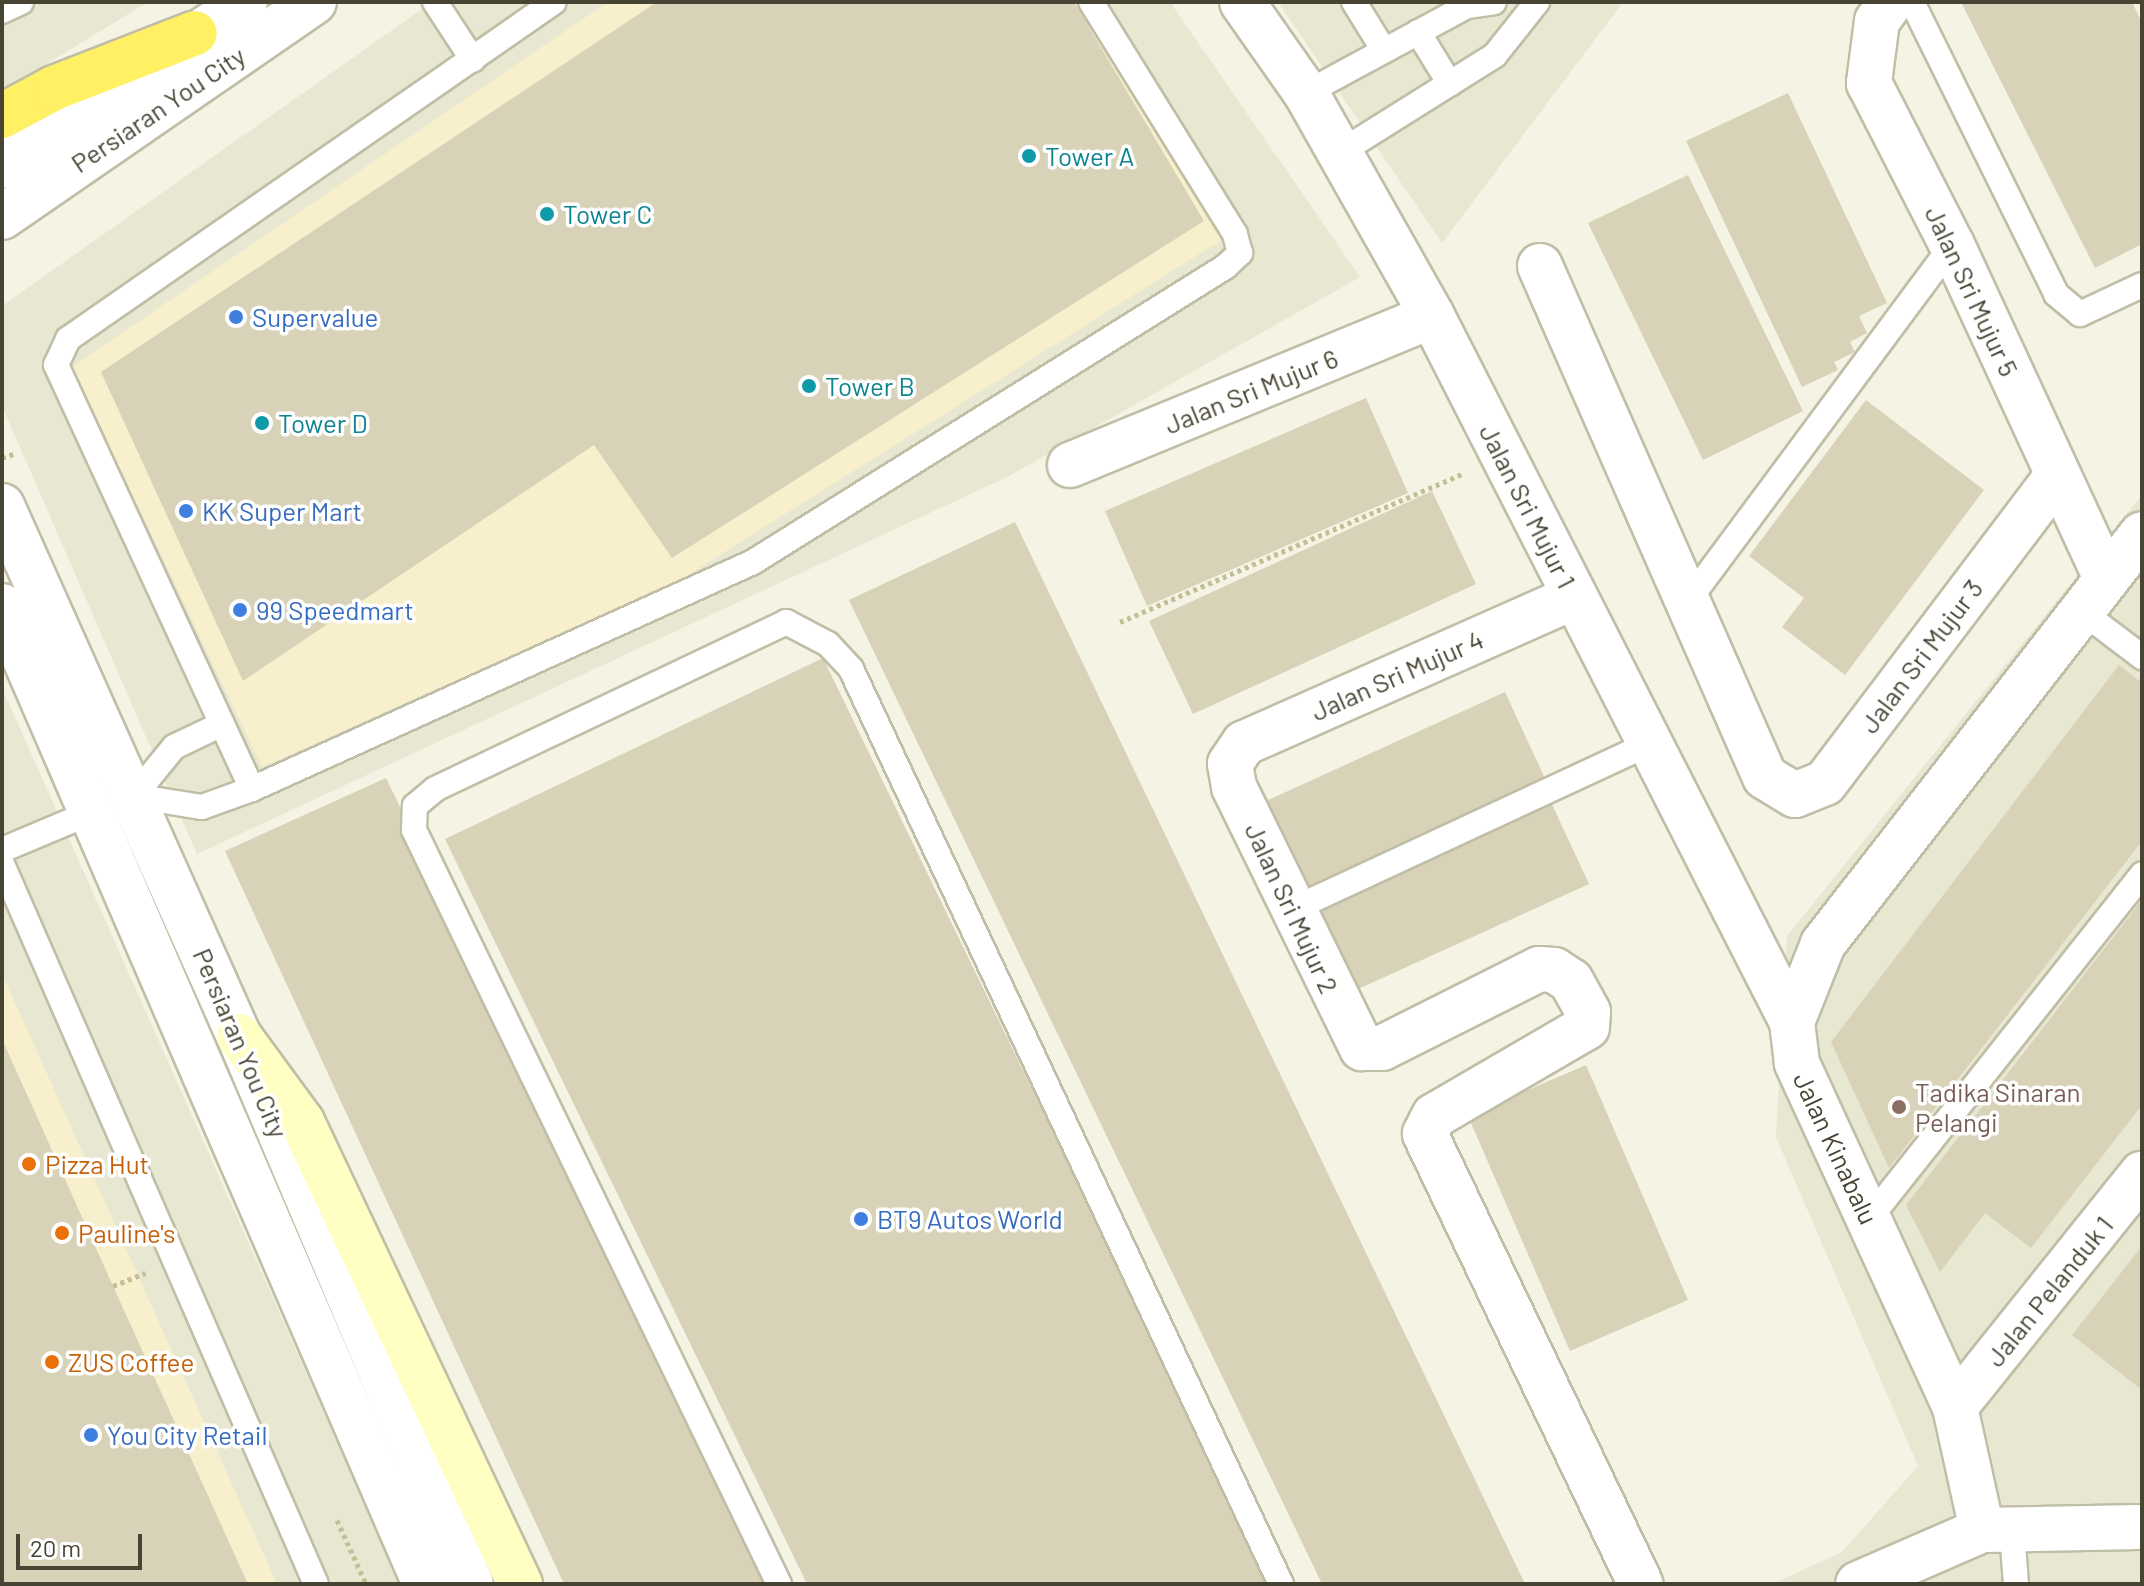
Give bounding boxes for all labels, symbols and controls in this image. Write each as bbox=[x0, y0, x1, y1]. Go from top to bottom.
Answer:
street label: Persiaran You City bbox=[65, 39, 251, 179]
place label: Tower A bbox=[1045, 140, 1134, 172]
marker: Tower A bbox=[1020, 147, 1038, 165]
place label: Tower C bbox=[563, 198, 652, 230]
street label: Jalan Sri Mujur 5 bbox=[1919, 201, 2025, 381]
marker: Tower C bbox=[538, 205, 556, 223]
place label: Supervalue bbox=[252, 301, 378, 333]
marker: Supervalue bbox=[227, 308, 245, 326]
street label: Jalan Sri Mujur 6 bbox=[1160, 342, 1342, 440]
place label: Tower B bbox=[825, 370, 915, 402]
marker: Tower B bbox=[800, 377, 818, 395]
place label: Tower D bbox=[278, 407, 368, 439]
marker: Tower D bbox=[253, 414, 271, 432]
street label: Jalan Sri Mujur 1 bbox=[1473, 419, 1583, 593]
place label: KK Super Mart bbox=[202, 495, 362, 527]
marker: KK Super Mart bbox=[177, 502, 195, 520]
street label: Jalan Sri Mujur 3 bbox=[1853, 573, 1989, 739]
place label: 99 Speedmart bbox=[256, 594, 414, 626]
marker: 99 Speedmart bbox=[231, 601, 249, 619]
street label: Jalan Sri Mujur 4 bbox=[1306, 623, 1488, 727]
street label: Jalan Sri Mujur 2 bbox=[1239, 818, 1345, 998]
street label: Persiaran You City bbox=[187, 944, 295, 1142]
street label: Jalan Kinabalu bbox=[1787, 1067, 1885, 1229]
place label: Tadika Sinaran Pelangi bbox=[1915, 1076, 2081, 1138]
marker: Tadika Sinaran Pelangi bbox=[1890, 1098, 1908, 1116]
place label: Pizza Hut bbox=[45, 1148, 149, 1180]
marker: Pizza Hut bbox=[20, 1155, 38, 1173]
place label: BT9 Autos World bbox=[877, 1203, 1063, 1235]
marker: BT9 Autos World bbox=[852, 1210, 870, 1228]
street label: Jalan Pelanduk 1 bbox=[1979, 1210, 2119, 1372]
place label: Pauline's bbox=[78, 1217, 176, 1249]
marker: Pauline's bbox=[53, 1224, 71, 1242]
place label: ZUS Coffee bbox=[68, 1346, 194, 1378]
marker: ZUS Coffee bbox=[43, 1353, 61, 1371]
place label: You City Retail bbox=[107, 1419, 267, 1451]
marker: You City Retail bbox=[82, 1426, 100, 1444]
scale bar bbox=[20, 1518, 146, 1568]
text: 20 m bbox=[30, 1533, 81, 1562]

